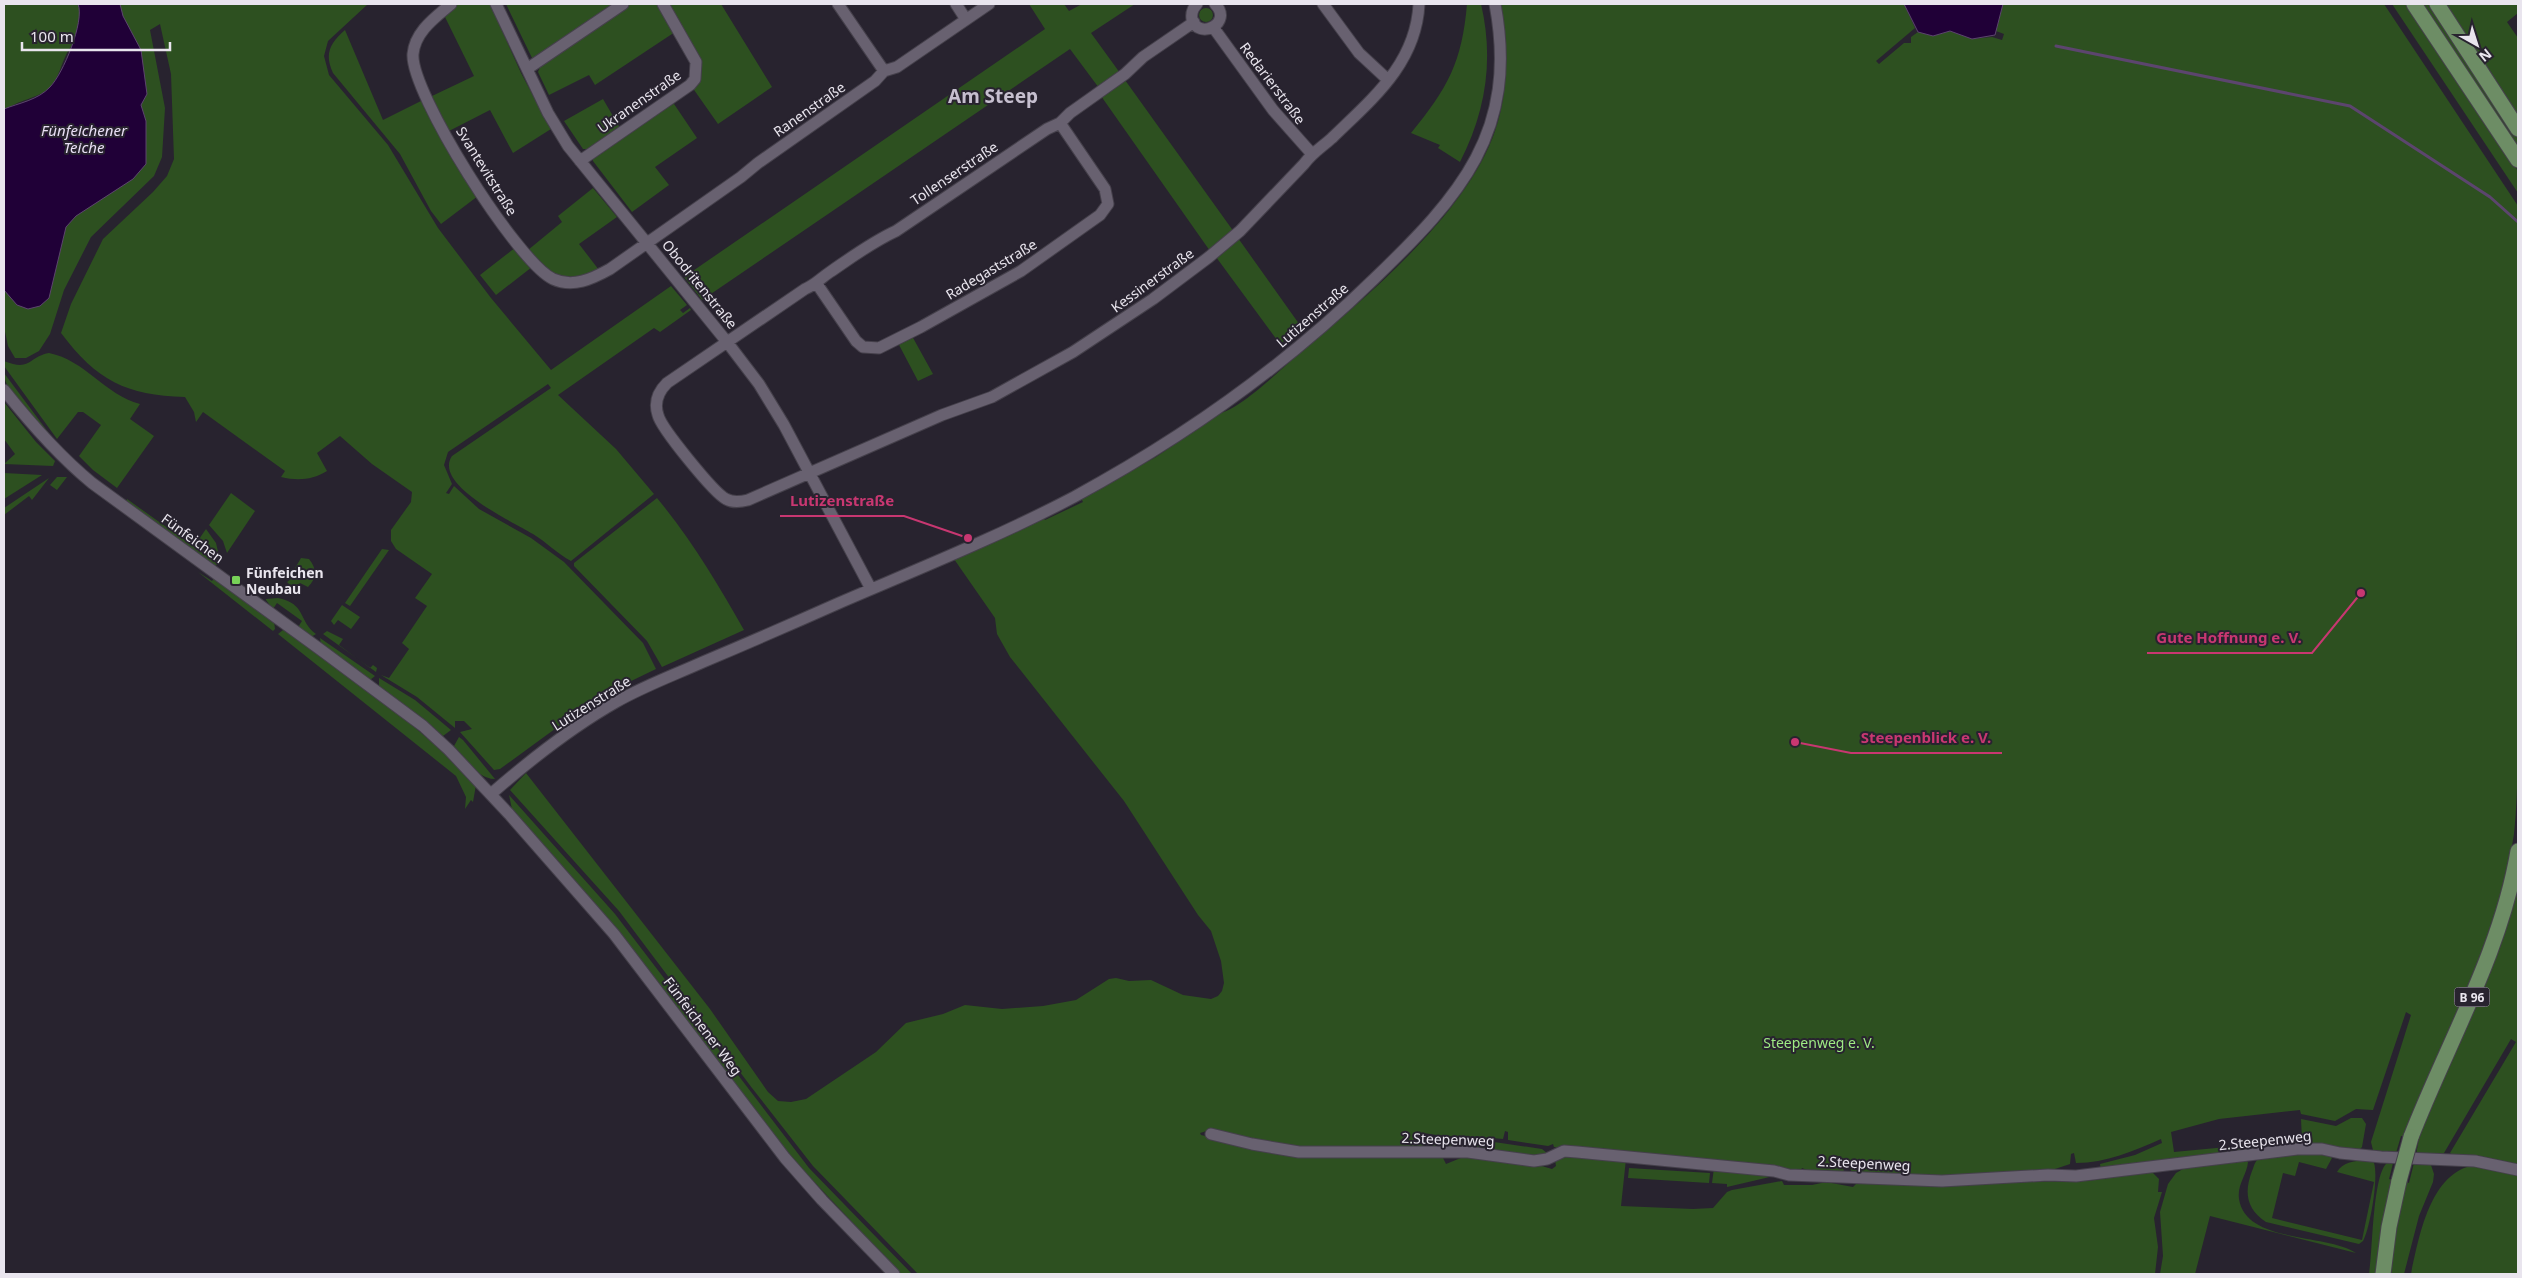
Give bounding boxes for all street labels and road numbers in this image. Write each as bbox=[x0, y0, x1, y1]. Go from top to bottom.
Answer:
street label: Redarierstraße bbox=[1236, 38, 1310, 128]
street label: Ukranenstraße bbox=[593, 65, 685, 137]
street label: Ranenstraße bbox=[769, 77, 849, 141]
street label: Svantevitstraße bbox=[452, 123, 522, 219]
street label: Tollenserstraße bbox=[907, 137, 1001, 209]
street label: Radegaststraße bbox=[942, 234, 1040, 304]
street label: Obodritenstraße bbox=[658, 235, 742, 333]
street label: Kessinerstraße bbox=[1107, 244, 1197, 316]
street label: Lutizenstraße bbox=[1272, 278, 1352, 352]
street label: Fünfeichen bbox=[158, 509, 228, 567]
street label: Lutizenstraße bbox=[548, 671, 634, 735]
street label: Fünfeichener Weg bbox=[659, 973, 747, 1079]
road number: B 96 bbox=[2454, 988, 2490, 1006]
street label: 2.Steepenweg bbox=[2218, 1126, 2312, 1154]
street label: 2.Steepenweg bbox=[1401, 1128, 1495, 1150]
street label: 2.Steepenweg bbox=[1817, 1151, 1911, 1175]

